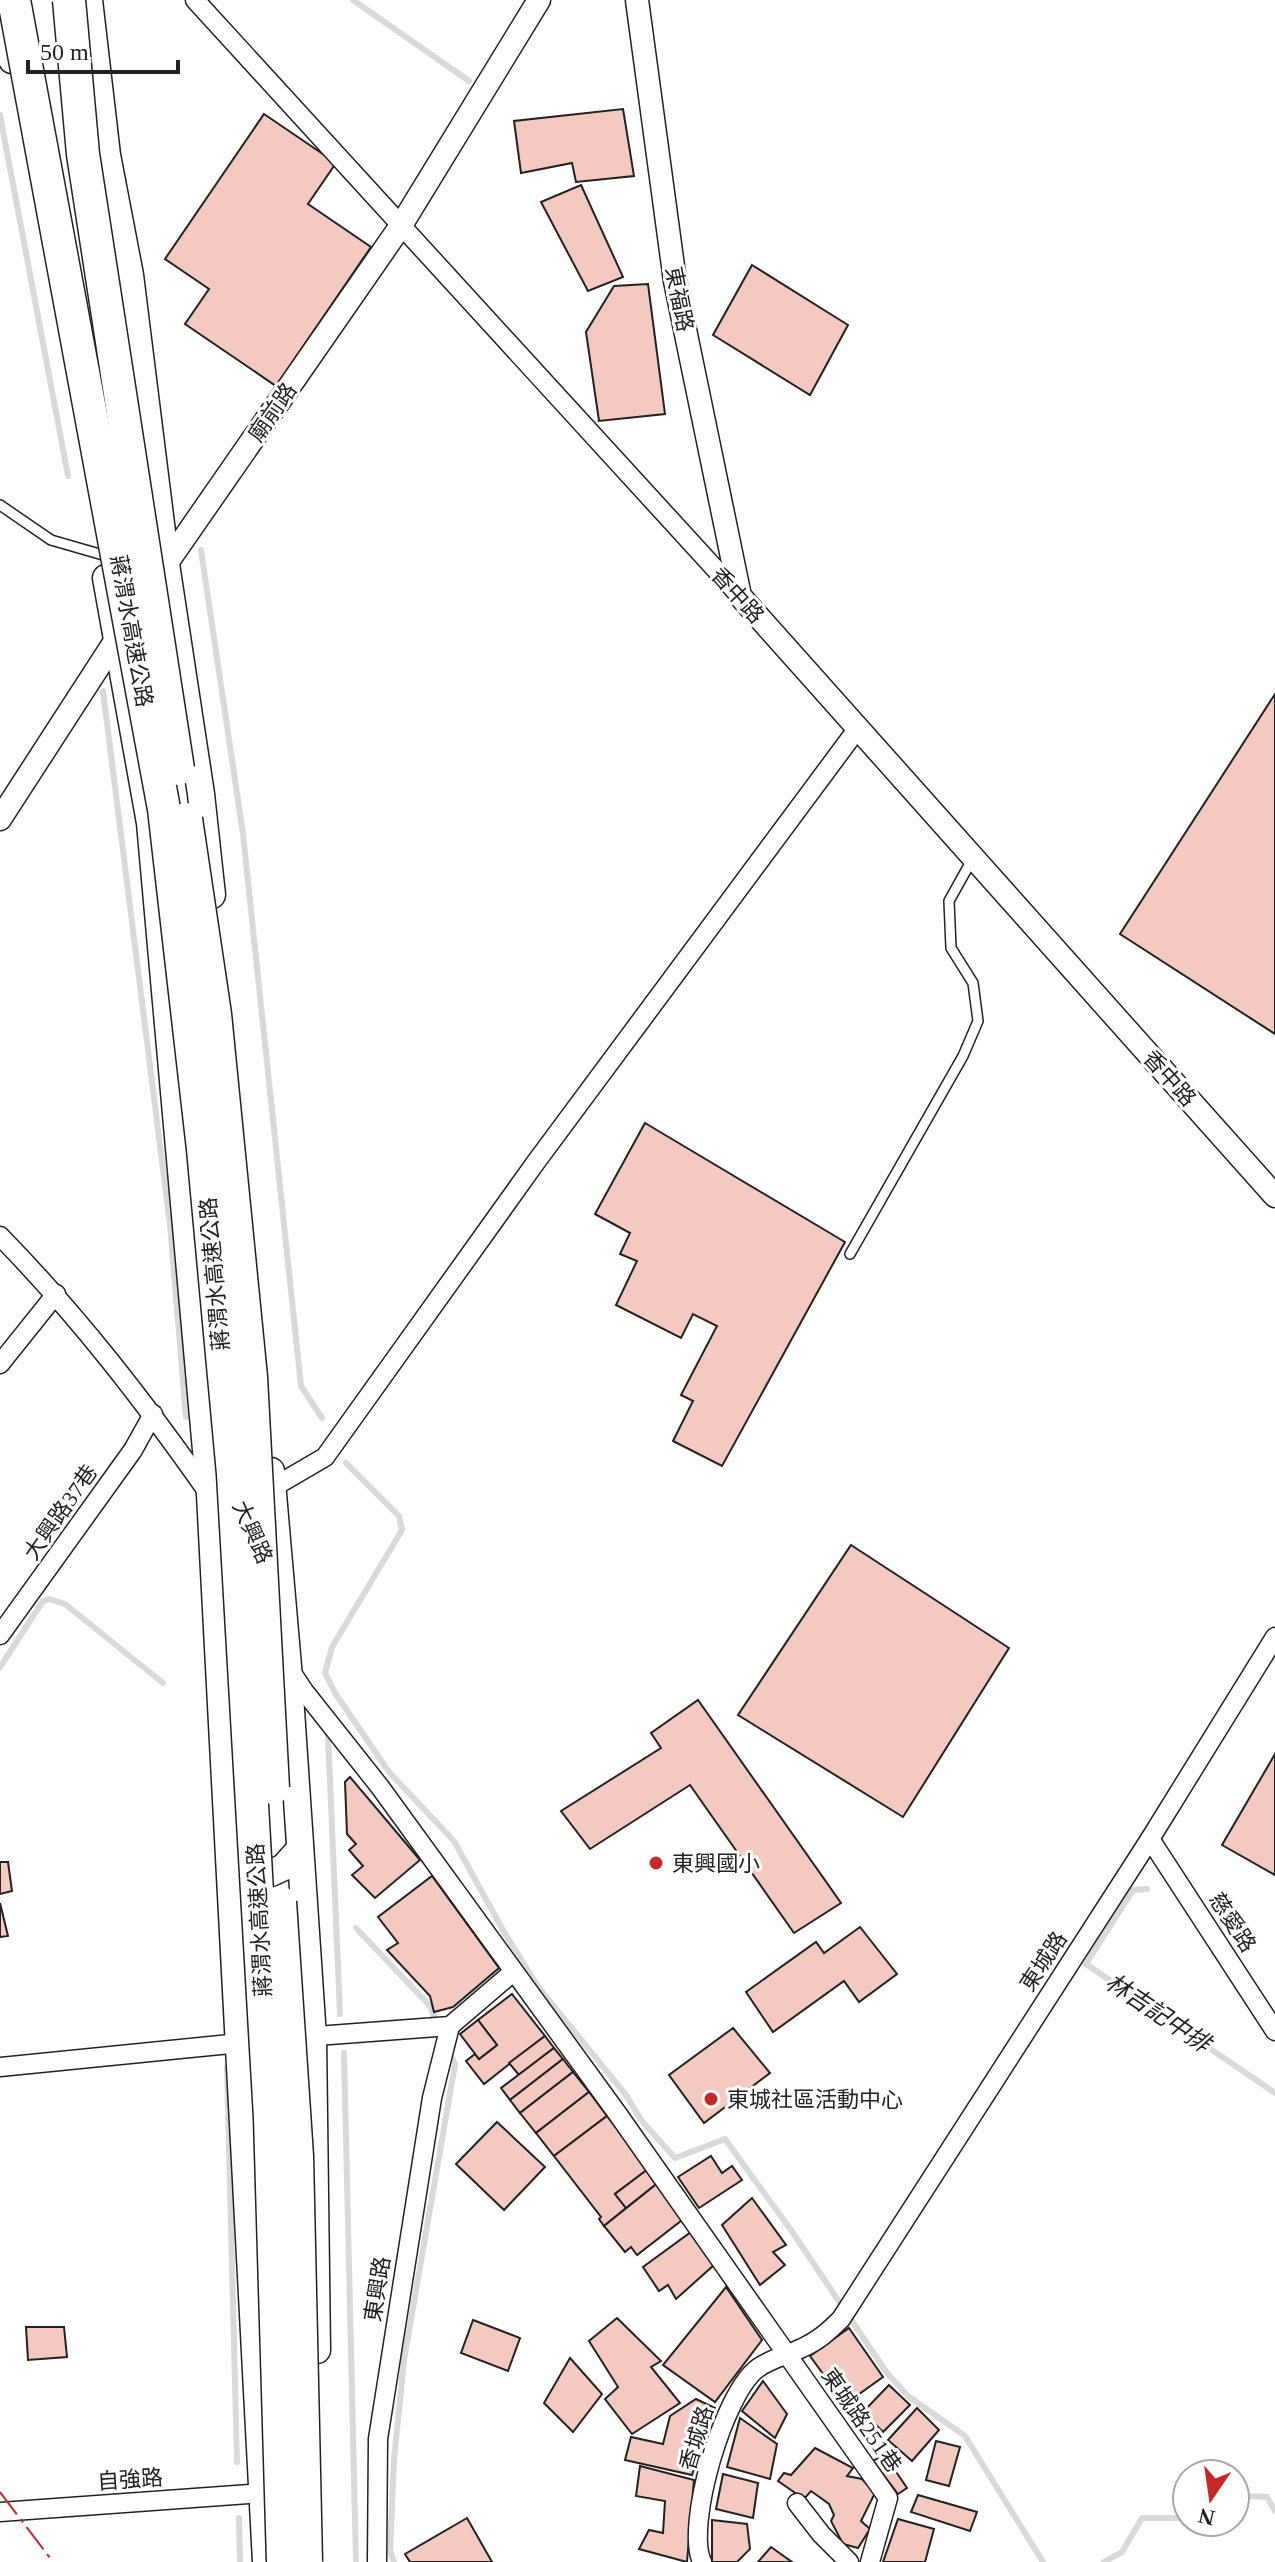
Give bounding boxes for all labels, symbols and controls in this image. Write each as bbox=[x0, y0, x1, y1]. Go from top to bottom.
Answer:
scale bar bbox=[28, 24, 178, 74]
text: 50 m bbox=[40, 39, 89, 65]
street label: 東福路 bbox=[661, 264, 698, 334]
street label: 廟前路 bbox=[243, 378, 302, 446]
street label: 蔣渭水高速公路 bbox=[106, 553, 157, 709]
street label: 香中路 bbox=[706, 562, 769, 628]
street label: 香中路 bbox=[1138, 1045, 1201, 1111]
street label: 蔣渭水高速公路 bbox=[195, 1196, 234, 1352]
street label: 大興路37巷 bbox=[19, 1460, 102, 1565]
street label: 大興路 bbox=[228, 1497, 277, 1567]
street label: 蔣渭水高速公路 bbox=[243, 1842, 276, 1998]
place label: 東興國小 bbox=[672, 1851, 760, 1876]
marker: 東興國小 bbox=[647, 1854, 665, 1872]
street label: 慈愛路 bbox=[1204, 1888, 1261, 1957]
street label: 東城路 bbox=[1015, 1927, 1072, 1996]
water label: 林吉記中排 bbox=[1101, 1969, 1217, 2059]
place label: 東城社區活動中心 bbox=[727, 2087, 903, 2112]
marker: 東城社區活動中心 bbox=[702, 2090, 720, 2108]
street label: 東興路 bbox=[360, 2255, 395, 2324]
street label: 東城路251巷 bbox=[817, 2364, 907, 2477]
street label: 香城路 bbox=[675, 2403, 718, 2473]
north arrow bbox=[1171, 2458, 1251, 2538]
street label: 自強路 bbox=[96, 2465, 164, 2494]
text: N bbox=[1196, 2503, 1217, 2531]

